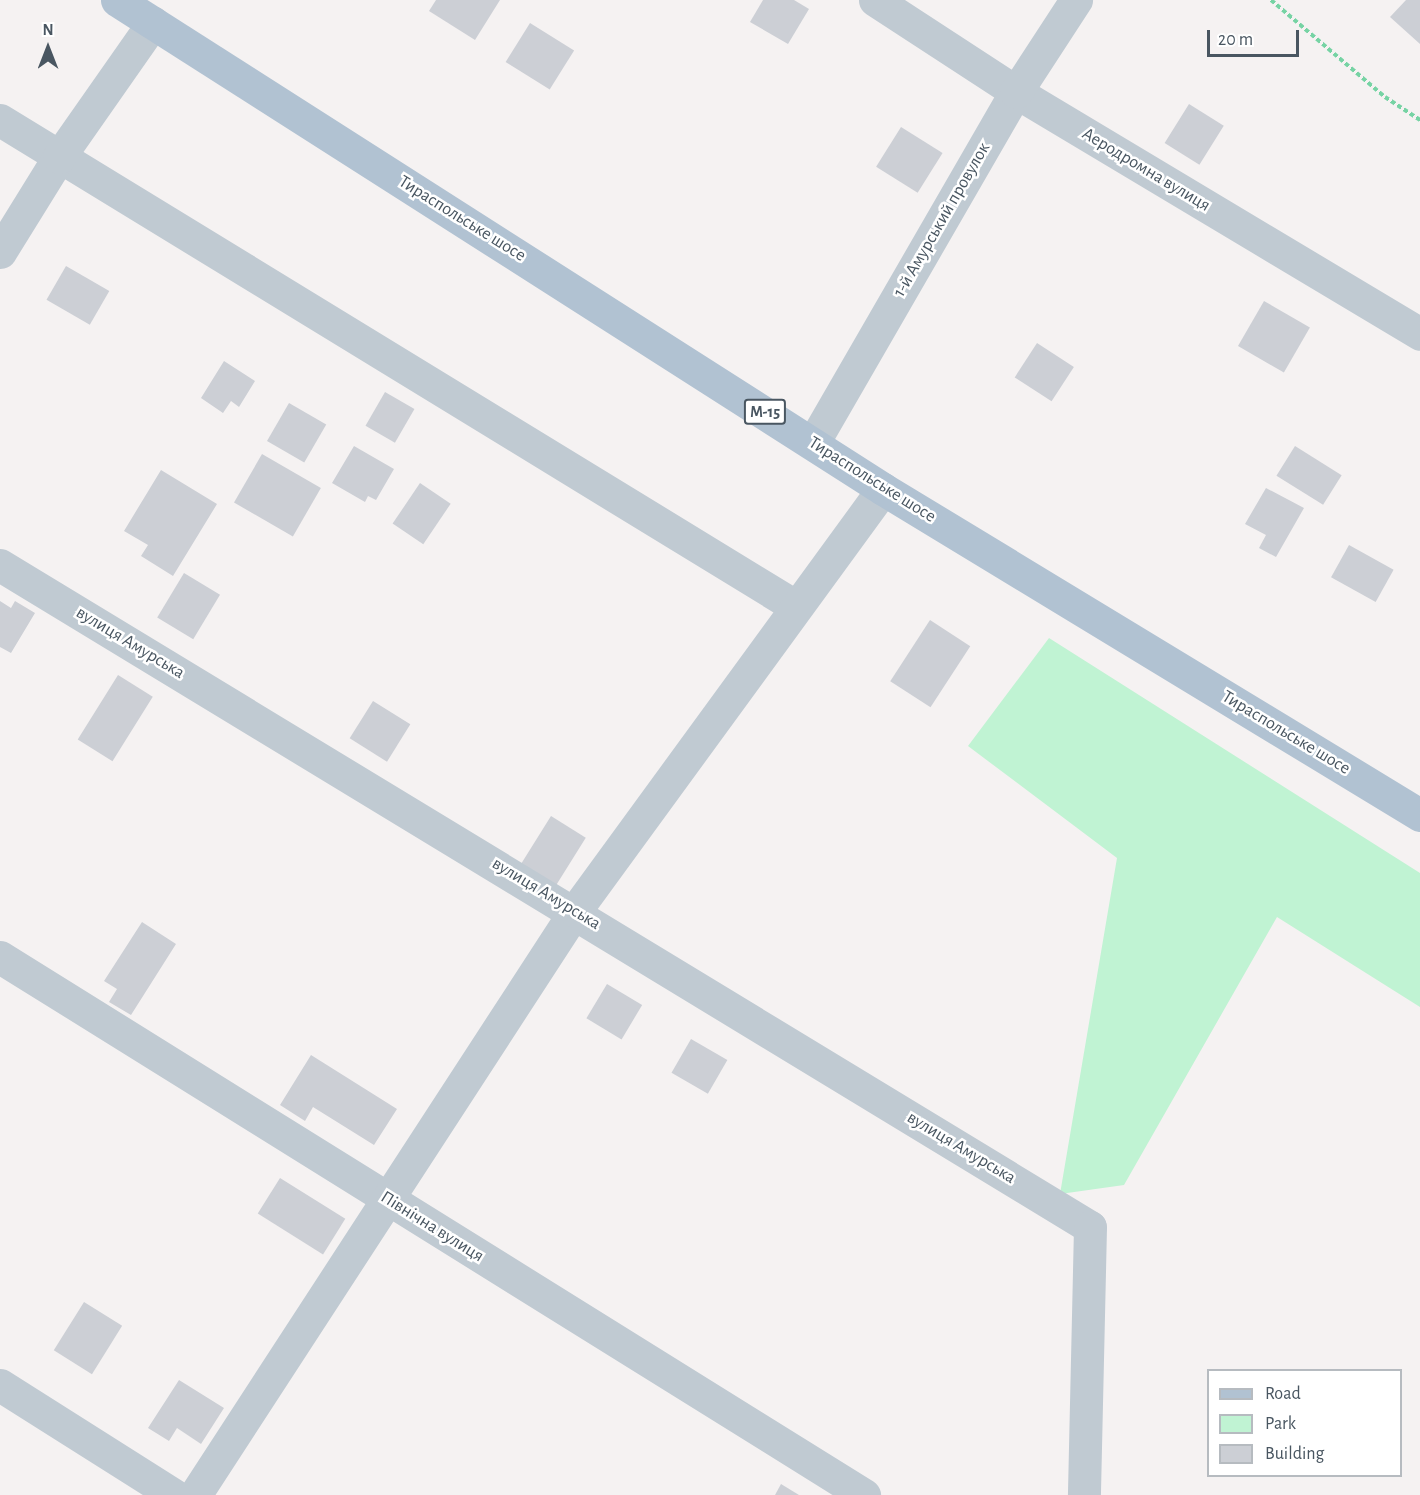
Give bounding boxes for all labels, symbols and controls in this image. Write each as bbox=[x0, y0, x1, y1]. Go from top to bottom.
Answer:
north arrow bbox=[18, 18, 78, 78]
scale bar bbox=[1210, 18, 1302, 56]
text: N bbox=[42, 22, 54, 38]
text: 20 m bbox=[1218, 31, 1253, 49]
street label: Аеродромна вулиця bbox=[1078, 123, 1214, 217]
street label: 1-й Амурський провулок bbox=[889, 139, 995, 301]
street label: Тираспольське шосе bbox=[394, 171, 530, 267]
road number: М-15 bbox=[742, 399, 788, 425]
street label: Тираспольське шосе bbox=[804, 432, 940, 528]
street label: вулиця Амурська bbox=[72, 602, 188, 684]
street label: Тираспольське шосе bbox=[1218, 686, 1354, 780]
street label: вулиця Амурська bbox=[488, 853, 604, 935]
street label: вулиця Амурська bbox=[903, 1107, 1019, 1189]
street label: Північна вулиця bbox=[376, 1187, 488, 1267]
legend bbox=[1207, 1369, 1402, 1477]
text: Road bbox=[1265, 1385, 1301, 1403]
text: Park bbox=[1265, 1415, 1296, 1433]
text: Building bbox=[1265, 1445, 1324, 1463]

